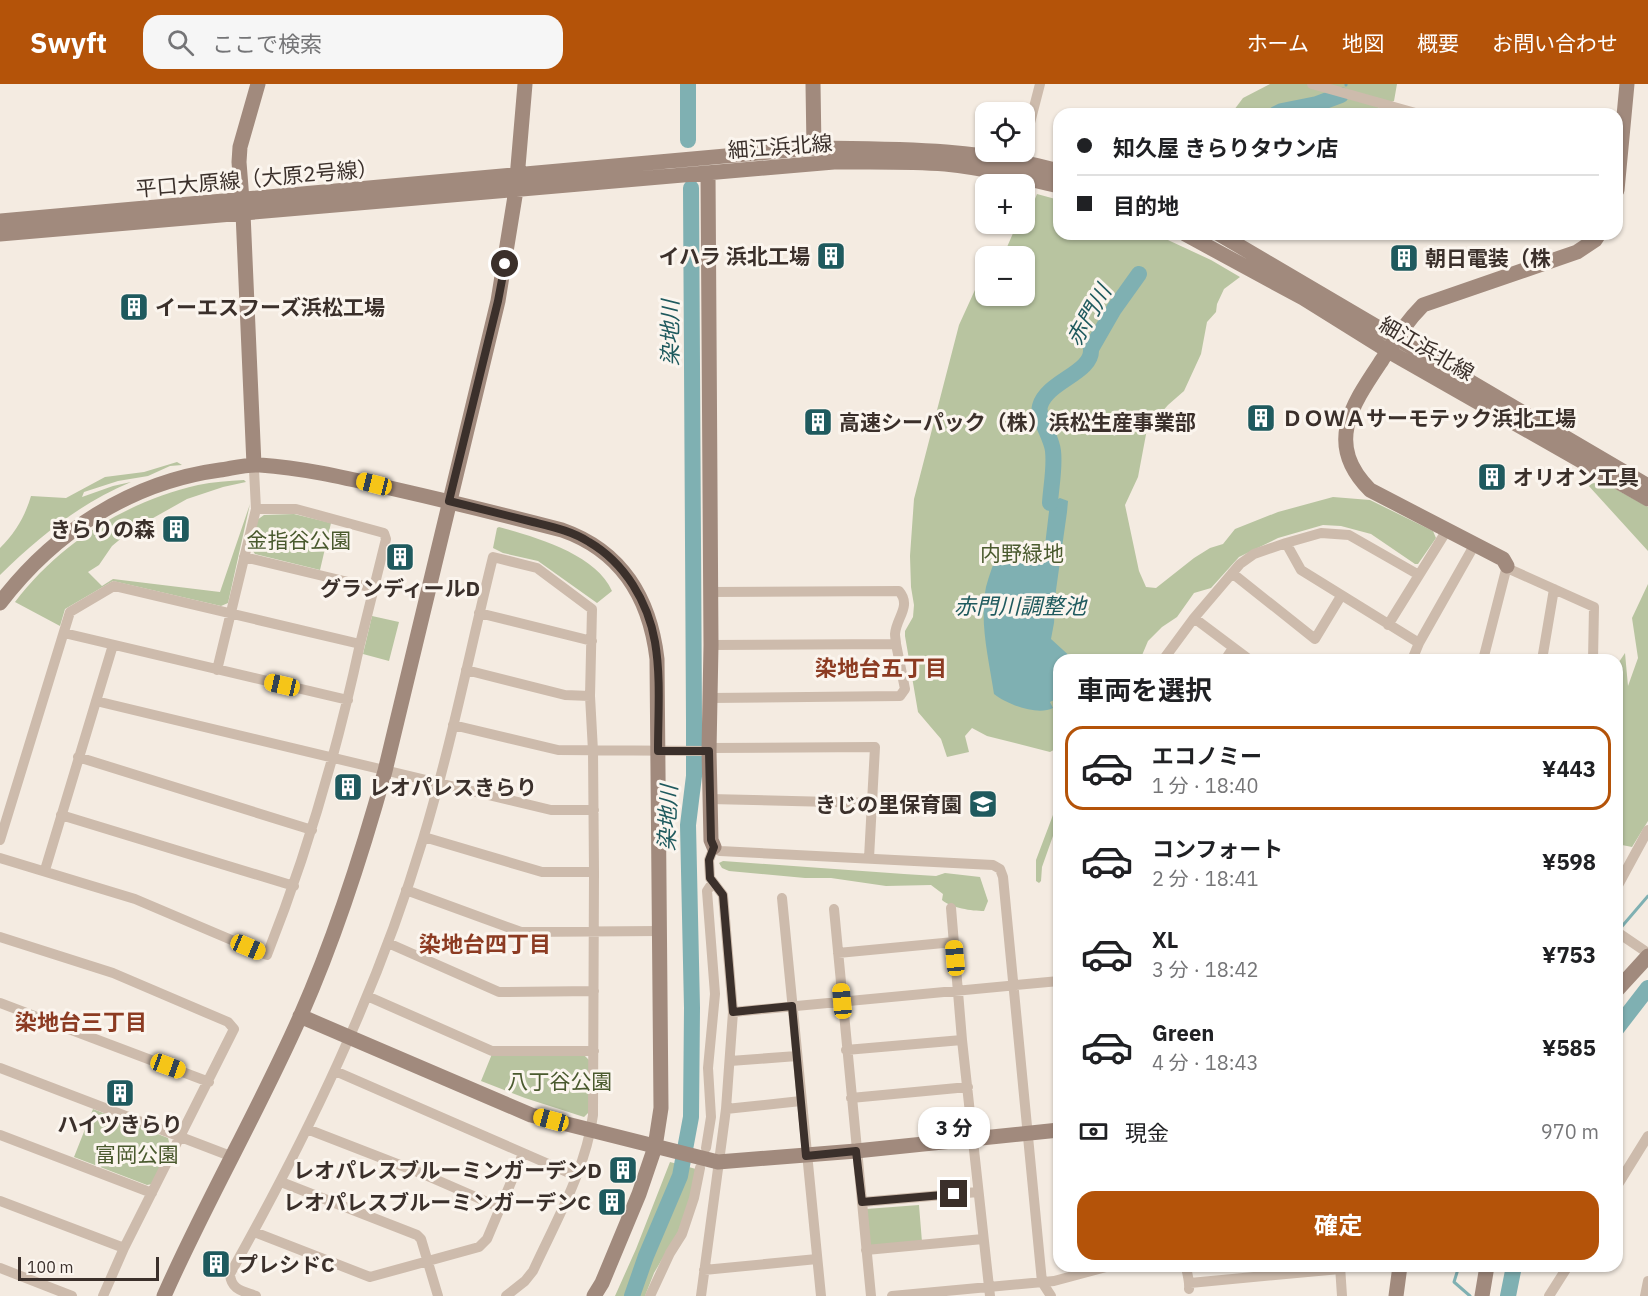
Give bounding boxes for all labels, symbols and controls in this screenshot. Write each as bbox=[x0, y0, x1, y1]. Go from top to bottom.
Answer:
search box bbox=[143, 15, 563, 69]
text: Swyft bbox=[30, 24, 107, 61]
icon: search bbox=[164, 26, 197, 59]
text: ここで検索 bbox=[212, 29, 322, 58]
text: ホーム bbox=[1247, 29, 1309, 57]
text: 地図 bbox=[1342, 29, 1384, 57]
text: 概要 bbox=[1417, 29, 1459, 57]
text: お問い合わせ bbox=[1492, 29, 1618, 57]
map controls bbox=[975, 102, 1035, 306]
button: locate bbox=[975, 102, 1035, 162]
street label: 細江浜北線 bbox=[727, 128, 833, 164]
text: 知久屋 きらりタウン店 bbox=[1113, 133, 1338, 162]
street label: 平口大原線（大原2号線） bbox=[134, 153, 380, 203]
button: + bbox=[975, 174, 1035, 234]
text: 目的地 bbox=[1113, 191, 1179, 220]
building icon: イハラ 浜北工場 bbox=[815, 240, 847, 272]
place label: イハラ 浜北工場 bbox=[658, 242, 810, 270]
building icon: 朝日電装（株 bbox=[1388, 242, 1420, 274]
place label: 朝日電装（株 bbox=[1425, 244, 1551, 272]
button: − bbox=[975, 246, 1035, 306]
route start bbox=[491, 250, 518, 277]
water label: 赤門川 bbox=[1059, 277, 1118, 351]
building icon: イーエスフーズ浜松工場 bbox=[118, 291, 150, 323]
place label: イーエスフーズ浜松工場 bbox=[155, 293, 385, 321]
water label: 染地川 bbox=[655, 298, 684, 366]
street label: 細江浜北線 bbox=[1375, 310, 1479, 386]
building icon: ＤＯＷＡサーモテック浜北工場 bbox=[1245, 402, 1277, 434]
place label: ＤＯＷＡサーモテック浜北工場 bbox=[1282, 404, 1576, 432]
building icon: 高速シーパック（株）浜松生産事業部 bbox=[802, 406, 834, 438]
place label: 高速シーパック（株）浜松生産事業部 bbox=[839, 408, 1196, 436]
building icon: オリオン工具 bbox=[1476, 461, 1508, 493]
place label: オリオン工具 bbox=[1513, 463, 1639, 491]
car bbox=[354, 471, 394, 497]
building icon: きらりの森 bbox=[160, 513, 192, 545]
place label: きらりの森 bbox=[50, 515, 155, 543]
park label: 金指谷公園 bbox=[247, 526, 352, 554]
park label: 内野緑地 bbox=[980, 539, 1064, 567]
building icon: グランディールD bbox=[384, 541, 416, 573]
place label: グランディールD bbox=[320, 574, 480, 602]
water label: 赤門川調整池 bbox=[954, 591, 1088, 620]
district label: 染地台五丁目 bbox=[815, 653, 947, 682]
car bbox=[262, 672, 302, 698]
text: 車両を選択 bbox=[1077, 672, 1212, 707]
icon: car bbox=[1080, 741, 1134, 795]
text: エコノミー bbox=[1152, 741, 1262, 770]
text: ¥443 bbox=[1542, 754, 1596, 783]
building icon: レオパレスきらり bbox=[332, 771, 364, 803]
text: 1 分 · 18:40 bbox=[1152, 772, 1259, 799]
place label: レオパレスきらり bbox=[369, 773, 537, 801]
water label: 染地川 bbox=[651, 783, 683, 851]
school or university icon: きじの里保育園 bbox=[967, 788, 999, 820]
place label: きじの里保育園 bbox=[815, 790, 962, 818]
icon: car bbox=[1080, 834, 1134, 888]
text: コンフォート bbox=[1152, 834, 1283, 863]
text: ¥598 bbox=[1542, 847, 1596, 876]
text: 2 分 · 18:41 bbox=[1152, 865, 1259, 892]
text: XL bbox=[1152, 925, 1178, 954]
icon: car bbox=[1080, 927, 1134, 981]
district label: 染地台四丁目 bbox=[419, 929, 551, 958]
car bbox=[228, 932, 268, 962]
car bbox=[944, 939, 966, 977]
text: ¥753 bbox=[1542, 940, 1596, 969]
text: 3 分 · 18:42 bbox=[1152, 956, 1259, 983]
car bbox=[831, 982, 853, 1020]
district label: 染地台三丁目 bbox=[15, 1007, 147, 1036]
text: Green bbox=[1152, 1018, 1214, 1047]
icon: car bbox=[1080, 1020, 1134, 1074]
text: ¥585 bbox=[1542, 1033, 1596, 1062]
text: 4 分 · 18:43 bbox=[1152, 1049, 1259, 1076]
car bbox=[148, 1051, 188, 1081]
park label: 八丁谷公園 bbox=[508, 1067, 613, 1095]
building icon: ハイツきらり bbox=[104, 1077, 136, 1109]
car bbox=[531, 1107, 571, 1133]
callout: 3 分 bbox=[918, 1107, 990, 1149]
place label: ハイツきらり bbox=[57, 1110, 183, 1138]
text: 3 分 bbox=[936, 1114, 972, 1141]
icon: cash bbox=[1077, 1115, 1110, 1148]
text: 現金 bbox=[1125, 1118, 1169, 1147]
text: 970 m bbox=[1541, 1118, 1599, 1145]
park label: 富岡公園 bbox=[95, 1140, 179, 1168]
building icon: レオパレスブルーミンガーデンD bbox=[607, 1154, 639, 1186]
place label: レオパレスブルーミンガーデンD bbox=[293, 1156, 602, 1184]
route end bbox=[940, 1180, 967, 1207]
building icon: レオパレスブルーミンガーデンC bbox=[596, 1186, 628, 1218]
place label: レオパレスブルーミンガーデンC bbox=[283, 1188, 591, 1216]
button: 確定 bbox=[1077, 1191, 1599, 1260]
building icon: プレシドC bbox=[200, 1248, 232, 1280]
place label: プレシドC bbox=[237, 1250, 335, 1278]
scale bar bbox=[18, 1254, 159, 1282]
text: 100 m bbox=[27, 1257, 74, 1277]

